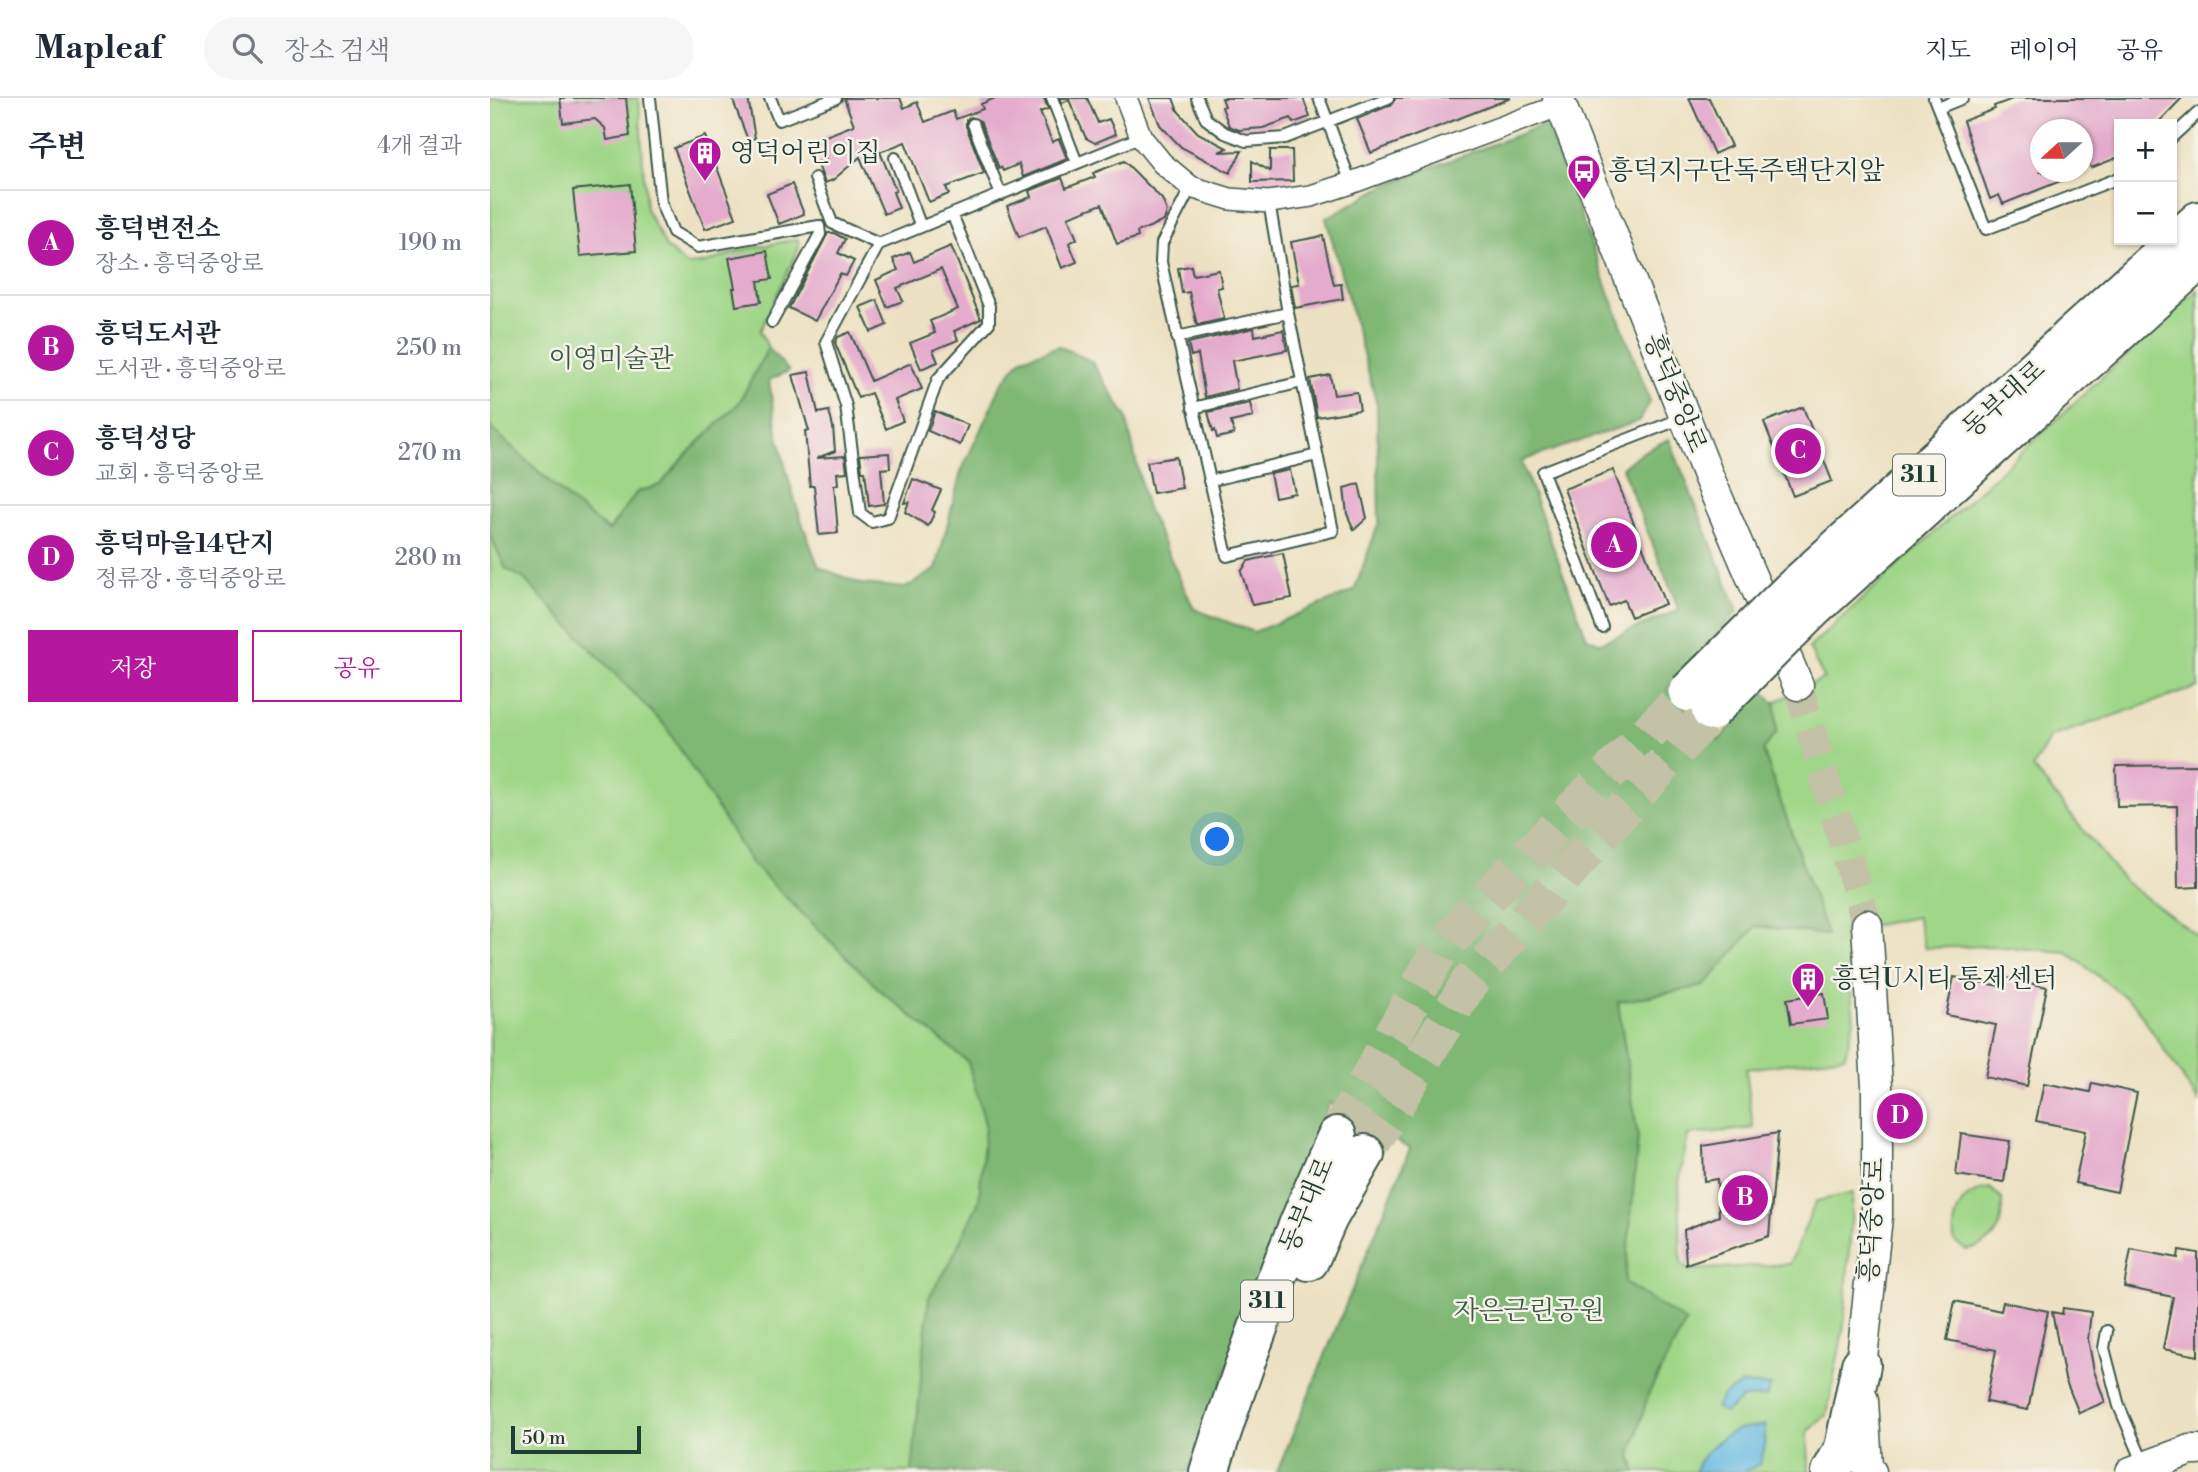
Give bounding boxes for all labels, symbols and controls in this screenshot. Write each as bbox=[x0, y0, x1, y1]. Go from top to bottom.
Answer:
search box bbox=[204, 17, 694, 80]
text: Mapleaf bbox=[35, 28, 162, 69]
icon: search bbox=[228, 29, 266, 67]
text: 장소 검색 bbox=[284, 35, 390, 67]
text: 지도 bbox=[1925, 36, 1971, 66]
text: 레이어 bbox=[2009, 36, 2079, 66]
text: 공유 bbox=[2117, 36, 2163, 66]
north arrow bbox=[2030, 119, 2093, 182]
map controls bbox=[2114, 119, 2177, 245]
button: + bbox=[2114, 119, 2177, 182]
text: 주변 bbox=[28, 128, 86, 166]
text: 4개 결과 bbox=[377, 132, 462, 160]
building icon: 영덕어린이집 bbox=[686, 134, 724, 183]
place label: 영덕어린이집 bbox=[730, 137, 881, 169]
bus stop icon: 흥덕지구단독주택단지앞 bbox=[1565, 152, 1603, 201]
place label: 흥덕지구단독주택단지앞 bbox=[1608, 155, 1885, 187]
button: − bbox=[2114, 182, 2177, 245]
text: 흥덕변전소 bbox=[95, 213, 221, 245]
text: A bbox=[43, 229, 59, 257]
text: 190 m bbox=[399, 229, 462, 257]
text: 장소 · 흥덕중앙로 bbox=[95, 250, 264, 278]
text: 흥덕도서관 bbox=[95, 318, 221, 350]
street label: 흥덕중앙로 bbox=[1637, 329, 1713, 457]
text: B bbox=[42, 334, 60, 362]
text: 250 m bbox=[396, 334, 462, 362]
park label: 이영미술관 bbox=[548, 343, 674, 375]
street label: 동부대로 bbox=[1956, 353, 2052, 445]
text: 도서관 · 흥덕중앙로 bbox=[95, 355, 286, 383]
text: 흥덕성당 bbox=[95, 423, 195, 455]
pin: C bbox=[1775, 425, 1821, 477]
text: C bbox=[43, 439, 59, 467]
text: 270 m bbox=[398, 439, 462, 467]
road number: 311 bbox=[1893, 454, 1945, 496]
text: 교회 · 흥덕중앙로 bbox=[95, 460, 264, 488]
pin: A bbox=[1591, 519, 1637, 571]
text: 흥덕마을14단지 bbox=[95, 528, 274, 560]
text: D bbox=[42, 544, 60, 572]
text: 280 m bbox=[395, 544, 462, 572]
text: 정류장 · 흥덕중앙로 bbox=[95, 565, 286, 593]
button: 저장 bbox=[28, 630, 238, 702]
button: 공유 bbox=[252, 630, 462, 702]
your location bbox=[1200, 822, 1234, 856]
building icon: 흥덕U시티 통제센터 bbox=[1789, 960, 1827, 1009]
place label: 흥덕U시티 통제센터 bbox=[1832, 963, 2057, 995]
pin: D bbox=[1877, 1090, 1923, 1142]
street label: 동부대로 bbox=[1273, 1153, 1341, 1257]
street label: 흥덕중앙로 bbox=[1853, 1156, 1891, 1284]
pin: B bbox=[1722, 1172, 1768, 1224]
road number: 311 bbox=[1241, 1280, 1293, 1322]
park label: 자은근린공원 bbox=[1454, 1295, 1604, 1327]
scale bar bbox=[511, 1423, 640, 1455]
text: 50 m bbox=[522, 1426, 566, 1450]

